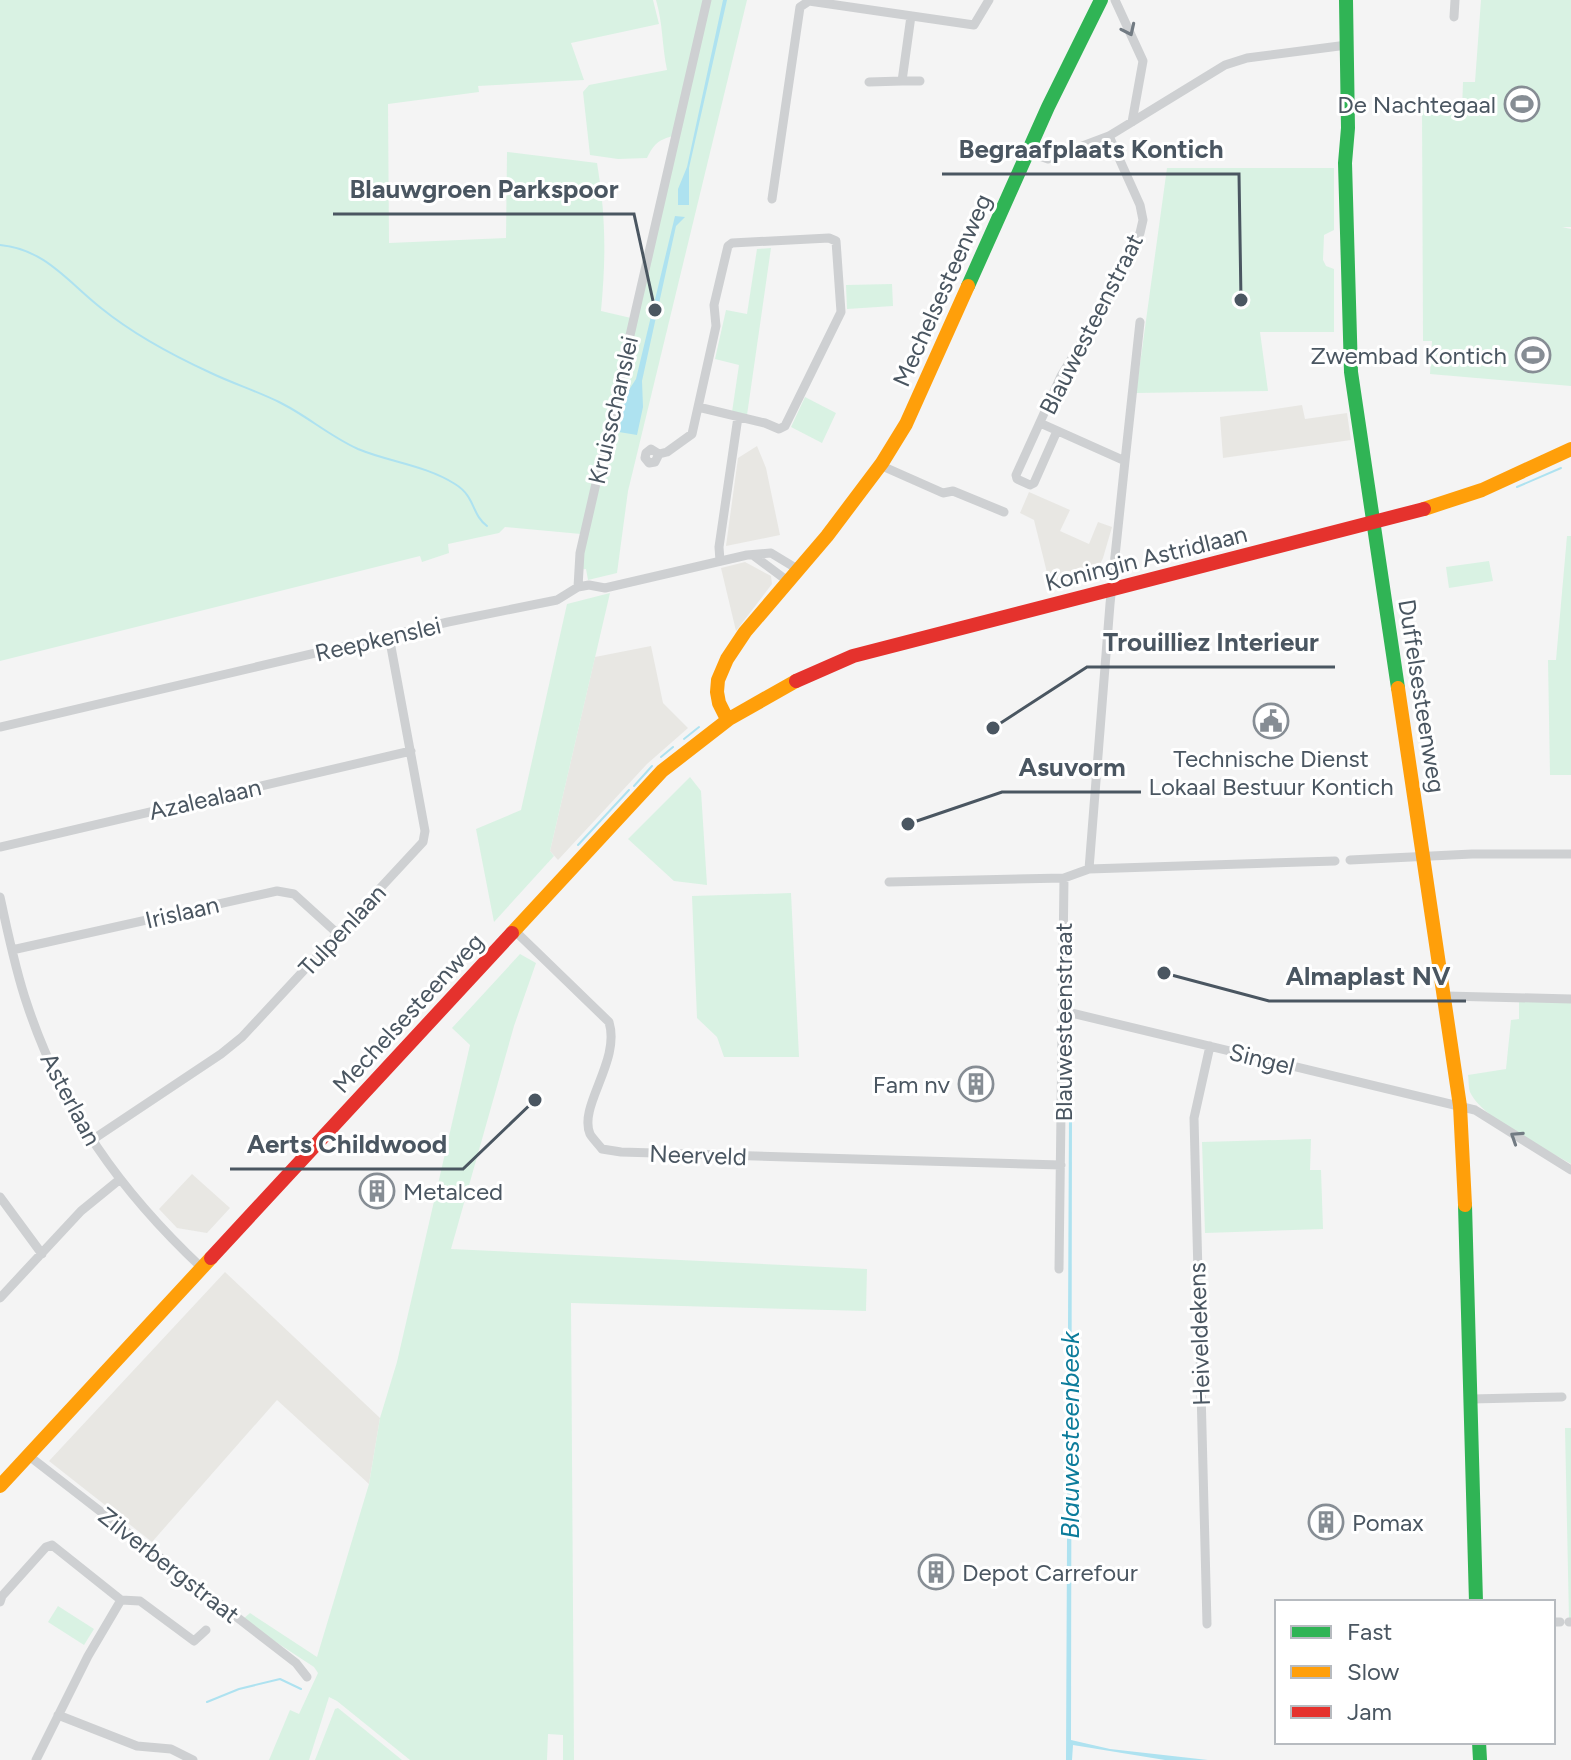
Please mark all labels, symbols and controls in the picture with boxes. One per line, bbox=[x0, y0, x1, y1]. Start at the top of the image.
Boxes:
one-way arrow bbox=[1119, 22, 1135, 37]
sports icon: De Nachtegaal bbox=[1503, 85, 1541, 123]
place label: De Nachtegaal bbox=[1337, 90, 1496, 119]
callout: Begraafplaats Kontich bbox=[942, 124, 1239, 174]
text: Begraafplaats Kontich bbox=[959, 133, 1223, 165]
callout: Blauwgroen Parkspoor bbox=[333, 164, 634, 214]
text: Blauwgroen Parkspoor bbox=[349, 173, 619, 205]
street label: Mechelsesteenweg bbox=[886, 189, 998, 391]
street label: Blauwesteenstraat bbox=[1033, 229, 1149, 419]
street label: Kruisschanslei bbox=[582, 333, 644, 487]
sports icon: Zwembad Kontich bbox=[1514, 336, 1552, 374]
place label: Zwembad Kontich bbox=[1310, 341, 1507, 370]
street label: Koningin Astridlaan bbox=[1042, 519, 1250, 597]
street label: Duffelsesteenweg bbox=[1392, 597, 1452, 795]
street label: Reepkenslei bbox=[312, 610, 444, 668]
callout: Trouilliez Interieur bbox=[1087, 617, 1335, 667]
text: Trouilliez Interieur bbox=[1103, 626, 1319, 658]
public building icon: Technische Dienst Lokaal Bestuur Kontich bbox=[1252, 702, 1290, 740]
callout: Asuvorm bbox=[1002, 742, 1141, 792]
place label: Technische Dienst Lokaal Bestuur Kontich bbox=[1148, 744, 1394, 801]
text: Asuvorm bbox=[1018, 751, 1126, 783]
street label: Azalealaan bbox=[146, 772, 264, 826]
street label: Tulpenlaan bbox=[292, 878, 392, 982]
street label: Irislaan bbox=[142, 889, 222, 935]
street label: Blauwesteenstraat bbox=[1049, 923, 1078, 1121]
street label: Mechelsesteenweg bbox=[327, 927, 489, 1099]
callout: Almaplast NV bbox=[1269, 951, 1466, 1001]
text: Almaplast NV bbox=[1286, 960, 1451, 992]
street label: Singel bbox=[1226, 1037, 1298, 1081]
street label: Asterlaan bbox=[35, 1048, 107, 1150]
building icon: Fam nv bbox=[957, 1065, 995, 1103]
place label: Fam nv bbox=[873, 1070, 951, 1099]
callout: Aerts Childwood bbox=[230, 1119, 463, 1169]
text: Aerts Childwood bbox=[247, 1128, 447, 1160]
one-way arrow bbox=[1510, 1132, 1525, 1147]
street label: Neerveld bbox=[649, 1139, 747, 1171]
building icon: Metalced bbox=[358, 1172, 396, 1210]
place label: Metalced bbox=[403, 1177, 503, 1206]
street label: Heiveldekens bbox=[1182, 1262, 1216, 1406]
water label: Blauwesteenbeek bbox=[1054, 1330, 1086, 1539]
street label: Zilverbergstraat bbox=[93, 1501, 245, 1629]
building icon: Pomax bbox=[1307, 1503, 1345, 1541]
place label: Pomax bbox=[1352, 1508, 1424, 1537]
building icon: Depot Carrefour bbox=[917, 1553, 955, 1591]
place label: Depot Carrefour bbox=[962, 1558, 1138, 1587]
legend bbox=[1275, 1600, 1555, 1744]
text: Fast bbox=[1347, 1617, 1392, 1646]
text: Slow bbox=[1347, 1657, 1400, 1686]
text: Jam bbox=[1347, 1697, 1392, 1726]

